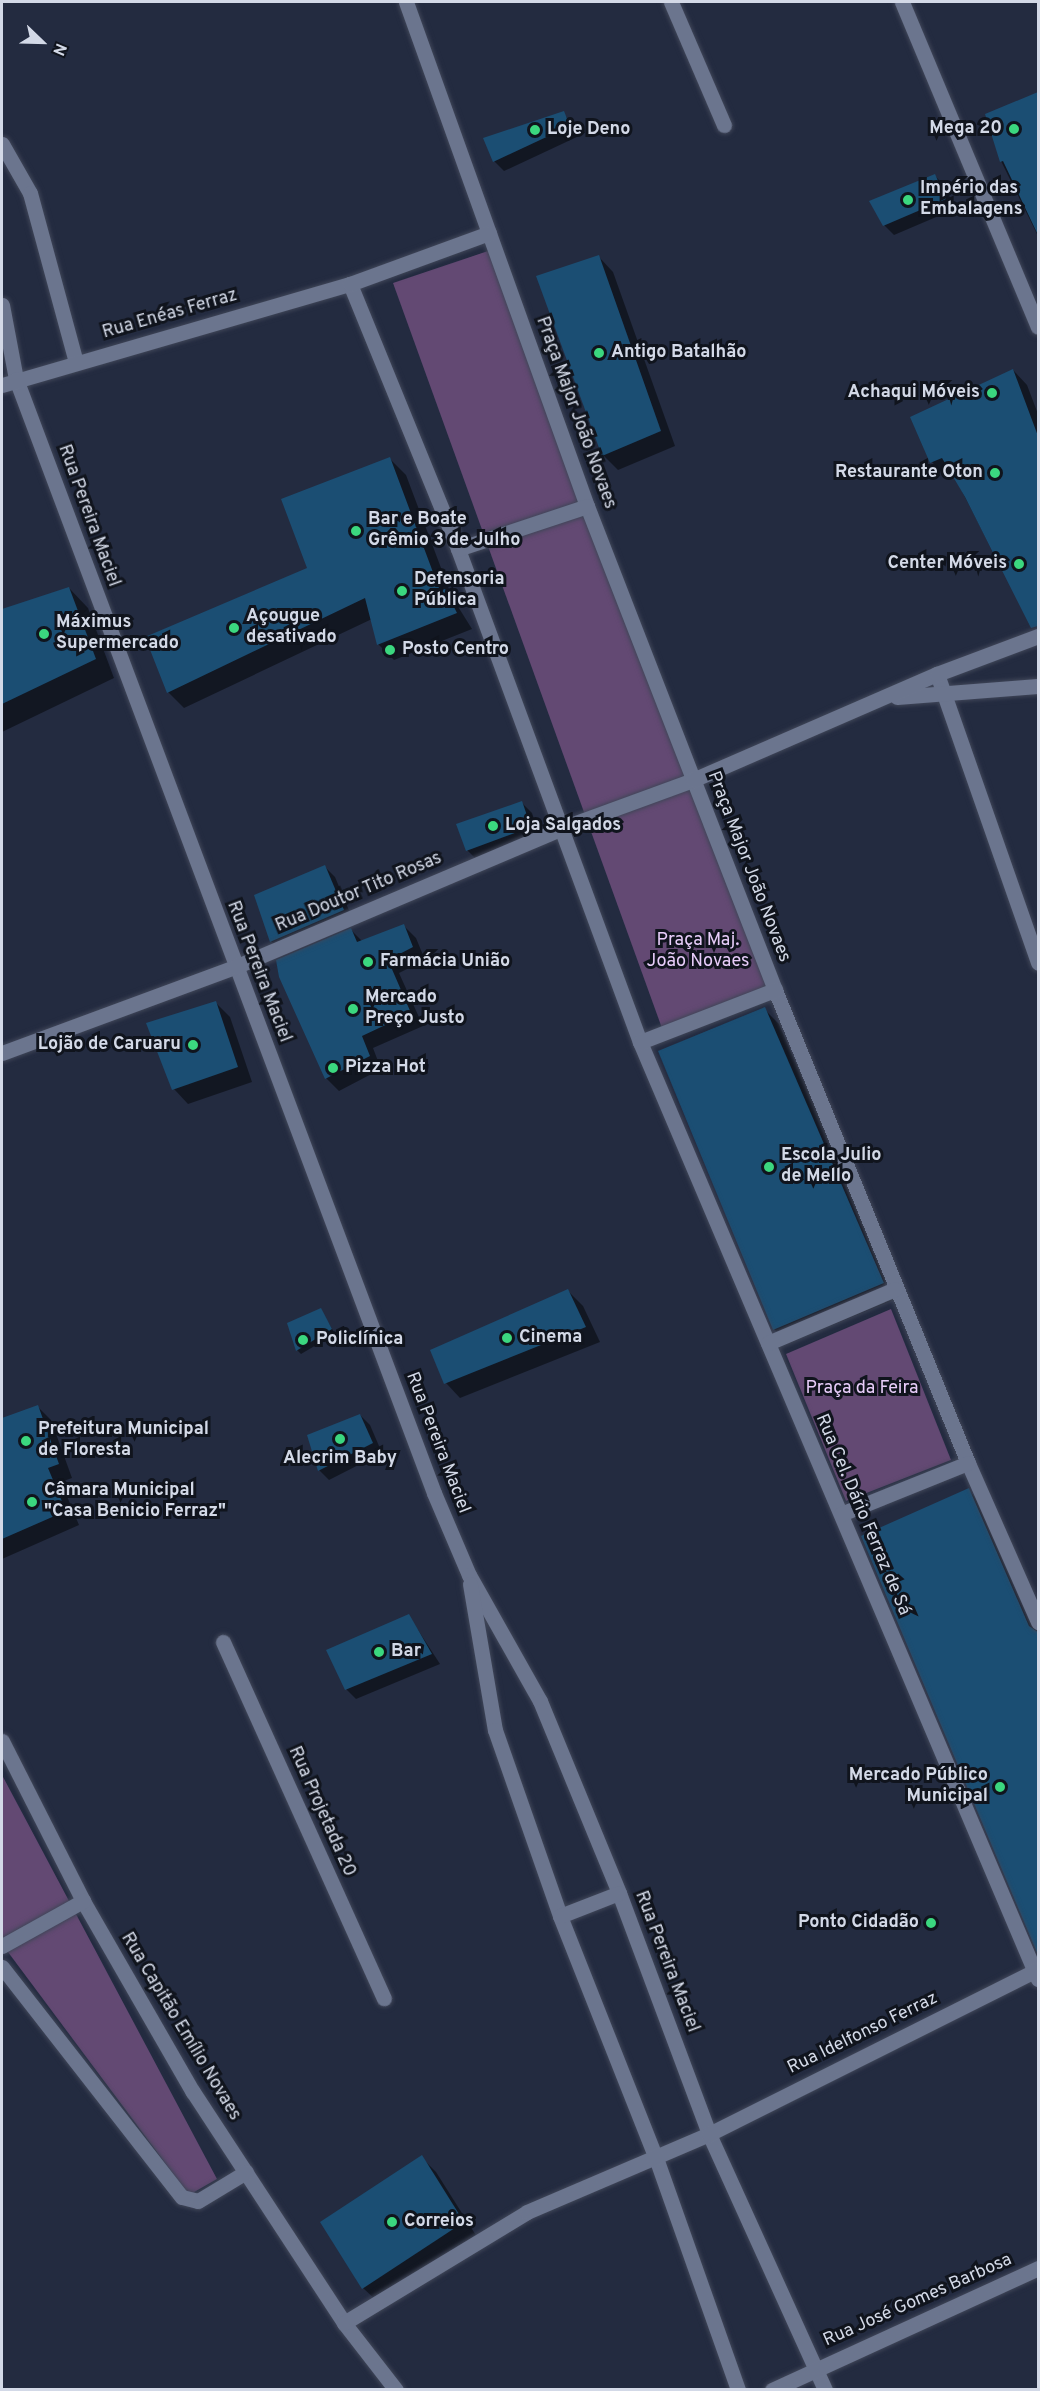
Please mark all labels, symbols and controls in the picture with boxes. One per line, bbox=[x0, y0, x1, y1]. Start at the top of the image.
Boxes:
north arrow bbox=[12, 12, 72, 72]
text: N bbox=[47, 40, 70, 58]
place label: Mega 20 bbox=[929, 118, 1002, 140]
place label: Loje Deno bbox=[547, 119, 631, 141]
marker: Mega 20 bbox=[1007, 122, 1021, 136]
marker: Loje Deno bbox=[528, 123, 542, 137]
place label: Império das Embalagens bbox=[920, 179, 1023, 222]
marker: Império das Embalagens bbox=[901, 193, 915, 207]
street label: Rua Enéas Ferraz bbox=[100, 285, 240, 345]
street label: Praça Major João Novaes bbox=[530, 314, 620, 512]
place label: Antigo Batalhão bbox=[611, 342, 746, 364]
marker: Antigo Batalhão bbox=[592, 346, 606, 360]
place label: Achaqui Móveis bbox=[848, 382, 980, 404]
marker: Achaqui Móveis bbox=[985, 386, 999, 400]
street label: Rua Pereira Maciel bbox=[52, 442, 124, 590]
place label: Restaurante Oton bbox=[835, 462, 983, 484]
marker: Restaurante Oton bbox=[988, 466, 1002, 480]
place label: Bar e Boate Grêmio 3 de Julho bbox=[368, 510, 520, 552]
marker: Bar e Boate Grêmio 3 de Julho bbox=[349, 524, 363, 538]
place label: Center Móveis bbox=[887, 553, 1007, 575]
marker: Center Móveis bbox=[1012, 557, 1026, 571]
place label: Defensoria Pública bbox=[414, 570, 504, 612]
marker: Defensoria Pública bbox=[395, 584, 409, 598]
place label: Açougue desativado bbox=[246, 607, 337, 650]
place label: Máximus Supermercado bbox=[56, 613, 179, 656]
marker: Açougue desativado bbox=[227, 621, 241, 635]
marker: Máximus Supermercado bbox=[37, 627, 51, 641]
place label: Posto Centro bbox=[402, 639, 509, 661]
marker: Posto Centro bbox=[383, 643, 397, 657]
street label: Praça Major João Novaes bbox=[702, 768, 794, 966]
place label: Loja Salgados bbox=[505, 815, 621, 837]
marker: Loja Salgados bbox=[486, 819, 500, 833]
street label: Rua Doutor Tito Rosas bbox=[272, 848, 446, 938]
street label: Rua Pereira Maciel bbox=[221, 898, 295, 1046]
park label: Praça Maj. João Novaes bbox=[647, 931, 749, 974]
place label: Farmácia União bbox=[380, 951, 510, 973]
marker: Farmácia União bbox=[361, 955, 375, 969]
place label: Mercado Preço Justo bbox=[365, 988, 465, 1030]
marker: Mercado Preço Justo bbox=[346, 1002, 360, 1016]
place label: Lojão de Caruaru bbox=[38, 1034, 181, 1056]
marker: Lojão de Caruaru bbox=[186, 1038, 200, 1052]
place label: Pizza Hot bbox=[345, 1057, 426, 1079]
marker: Pizza Hot bbox=[326, 1061, 340, 1075]
place label: Escola Julio de Mello bbox=[781, 1146, 881, 1188]
marker: Escola Julio de Mello bbox=[762, 1160, 776, 1174]
place label: Cinema bbox=[519, 1327, 582, 1349]
place label: Policlínica bbox=[316, 1329, 403, 1351]
marker: Policlínica bbox=[294, 1331, 312, 1349]
marker: Cinema bbox=[500, 1331, 514, 1345]
street label: Rua Pereira Maciel bbox=[400, 1369, 474, 1517]
park label: Praça da Feira bbox=[805, 1378, 919, 1400]
street label: Rua Cel. Dário Ferraz de Sá bbox=[810, 1411, 914, 1619]
place label: Prefeitura Municipal de Floresta bbox=[38, 1420, 209, 1462]
marker: Alecrim Baby bbox=[333, 1432, 347, 1446]
marker: Prefeitura Municipal de Floresta bbox=[19, 1434, 33, 1448]
place label: Alecrim Baby bbox=[283, 1448, 397, 1470]
place label: Câmara Municipal "Casa Benicio Ferraz" bbox=[44, 1481, 226, 1524]
marker: Câmara Municipal "Casa Benicio Ferraz" bbox=[25, 1495, 39, 1509]
place label: Bar bbox=[391, 1641, 421, 1663]
marker: Bar bbox=[372, 1645, 386, 1659]
street label: Rua Projetada 20 bbox=[283, 1743, 359, 1881]
place label: Mercado Público Municipal bbox=[849, 1766, 988, 1808]
marker: Mercado Público Municipal bbox=[993, 1780, 1007, 1794]
street label: Rua Pereira Maciel bbox=[629, 1888, 703, 2036]
place label: Ponto Cidadão bbox=[798, 1912, 919, 1934]
marker: Ponto Cidadão bbox=[924, 1916, 938, 1930]
street label: Rua Capitão Emílio Novaes bbox=[115, 1929, 245, 2125]
street label: Rua Idelfonso Ferraz bbox=[785, 1988, 941, 2080]
place label: Correios bbox=[404, 2211, 474, 2233]
marker: Correios bbox=[385, 2215, 399, 2229]
street label: Rua José Gomes Barbosa bbox=[820, 2250, 1016, 2352]

